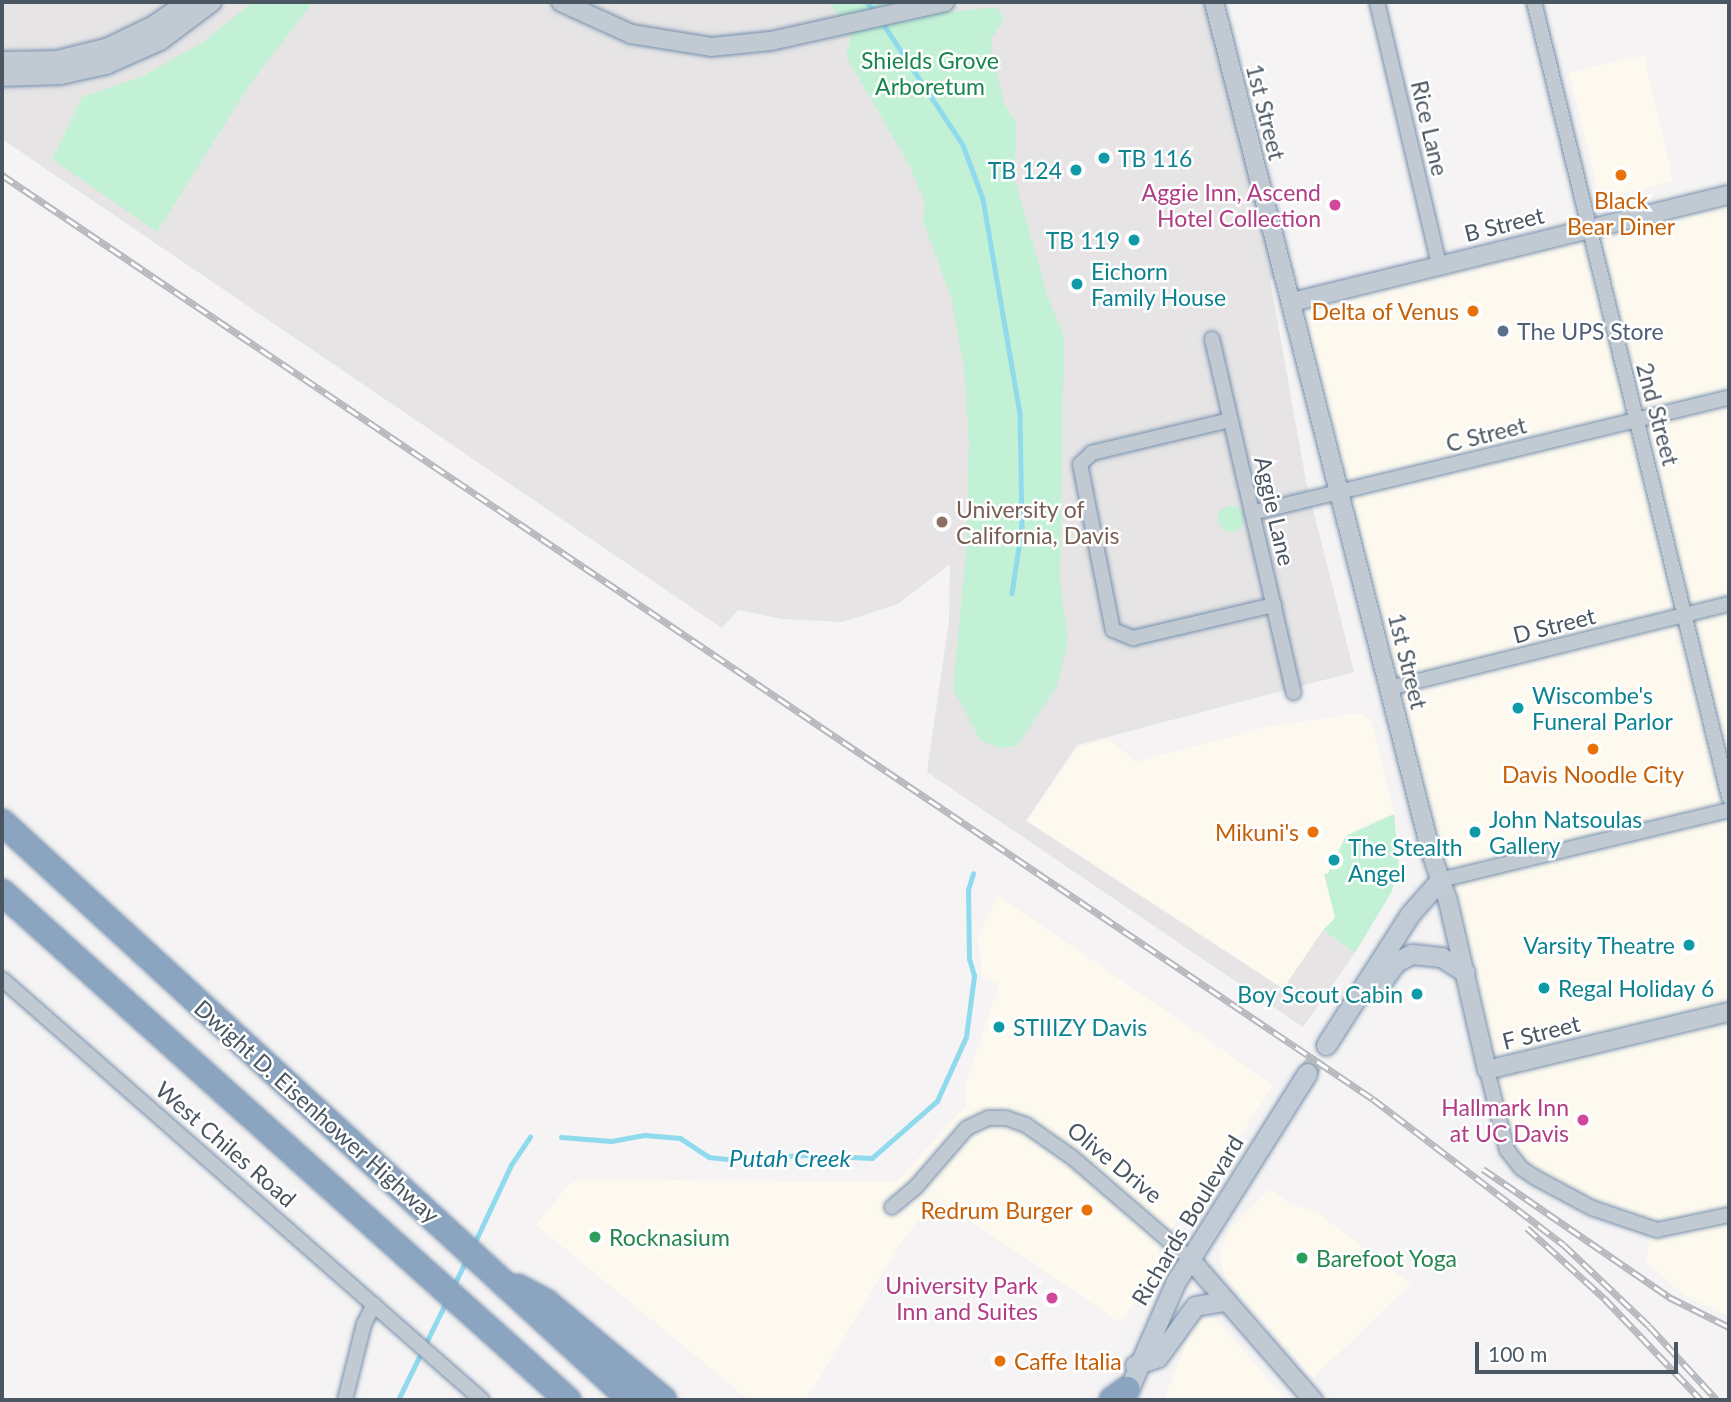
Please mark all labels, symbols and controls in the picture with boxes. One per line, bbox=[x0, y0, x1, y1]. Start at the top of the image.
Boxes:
park label: Shields Grove Arboretum bbox=[861, 46, 999, 100]
street label: 1st Street bbox=[1241, 61, 1291, 163]
street label: Rice Lane bbox=[1406, 78, 1454, 178]
place label: TB 116 bbox=[1118, 144, 1192, 172]
marker: TB 116 bbox=[1096, 150, 1112, 166]
place label: TB 124 bbox=[988, 156, 1062, 184]
marker: TB 124 bbox=[1068, 162, 1084, 178]
marker: Black Bear Diner bbox=[1613, 167, 1629, 183]
place label: Aggie Inn, Ascend Hotel Collection bbox=[1141, 178, 1321, 232]
place label: Black Bear Diner bbox=[1567, 186, 1675, 240]
marker: Aggie Inn, Ascend Hotel Collection bbox=[1327, 197, 1343, 213]
street label: B Street bbox=[1461, 201, 1547, 247]
place label: TB 119 bbox=[1046, 226, 1120, 254]
marker: TB 119 bbox=[1126, 232, 1142, 248]
place label: Eichorn Family House bbox=[1091, 257, 1227, 311]
marker: Eichorn Family House bbox=[1069, 276, 1085, 292]
place label: Delta of Venus bbox=[1310, 297, 1459, 325]
marker: Delta of Venus bbox=[1465, 303, 1481, 319]
place label: The UPS Store bbox=[1517, 317, 1664, 345]
marker: The UPS Store bbox=[1495, 323, 1511, 339]
street label: 2nd Street bbox=[1631, 359, 1685, 469]
street label: C Street bbox=[1443, 411, 1529, 457]
street label: Aggie Lane bbox=[1249, 454, 1301, 568]
place label: University of California, Davis bbox=[956, 495, 1119, 549]
marker: University of California, Davis bbox=[934, 514, 950, 530]
street label: D Street bbox=[1510, 601, 1598, 649]
street label: 1st Street bbox=[1383, 610, 1433, 712]
place label: Wiscombe's Funeral Parlor bbox=[1532, 681, 1673, 735]
marker: Wiscombe's Funeral Parlor bbox=[1510, 700, 1526, 716]
marker: Davis Noodle City bbox=[1585, 741, 1601, 757]
place label: Davis Noodle City bbox=[1502, 760, 1684, 788]
place label: John Natsoulas Gallery bbox=[1489, 805, 1642, 859]
place label: Mikuni's bbox=[1215, 818, 1299, 846]
marker: Mikuni's bbox=[1305, 824, 1321, 840]
marker: John Natsoulas Gallery bbox=[1467, 824, 1483, 840]
place label: The Stealth Angel bbox=[1348, 833, 1462, 887]
marker: The Stealth Angel bbox=[1326, 852, 1342, 868]
place label: Varsity Theatre bbox=[1522, 931, 1675, 959]
marker: Varsity Theatre bbox=[1681, 937, 1697, 953]
place label: Regal Holiday 6 bbox=[1558, 974, 1715, 1002]
place label: Boy Scout Cabin bbox=[1237, 980, 1403, 1008]
marker: Regal Holiday 6 bbox=[1536, 980, 1552, 996]
marker: Boy Scout Cabin bbox=[1409, 986, 1425, 1002]
street label: Dwight D. Eisenhower Highway bbox=[189, 994, 445, 1228]
street label: F Street bbox=[1499, 1009, 1583, 1055]
place label: STIIIZY Davis bbox=[1013, 1013, 1148, 1041]
marker: STIIIZY Davis bbox=[991, 1019, 1007, 1035]
street label: West Chiles Road bbox=[150, 1076, 302, 1212]
place label: Hallmark Inn at UC Davis bbox=[1441, 1093, 1569, 1147]
marker: Hallmark Inn at UC Davis bbox=[1575, 1112, 1591, 1128]
street label: Olive Drive bbox=[1062, 1116, 1168, 1208]
street label: Richards Boulevard bbox=[1125, 1130, 1249, 1310]
water label: Putah Creek bbox=[729, 1144, 851, 1172]
place label: Redrum Burger bbox=[920, 1196, 1073, 1224]
marker: Redrum Burger bbox=[1079, 1202, 1095, 1218]
place label: Rocknasium bbox=[609, 1223, 730, 1251]
marker: Rocknasium bbox=[587, 1229, 603, 1245]
place label: Barefoot Yoga bbox=[1316, 1244, 1458, 1272]
marker: Barefoot Yoga bbox=[1294, 1250, 1310, 1266]
place label: University Park Inn and Suites bbox=[885, 1271, 1038, 1325]
marker: University Park Inn and Suites bbox=[1044, 1290, 1060, 1306]
scale bar bbox=[1479, 1328, 1682, 1372]
text: 100 m bbox=[1488, 1341, 1547, 1366]
place label: Caffe Italia bbox=[1014, 1347, 1122, 1375]
marker: Caffe Italia bbox=[992, 1353, 1008, 1369]

